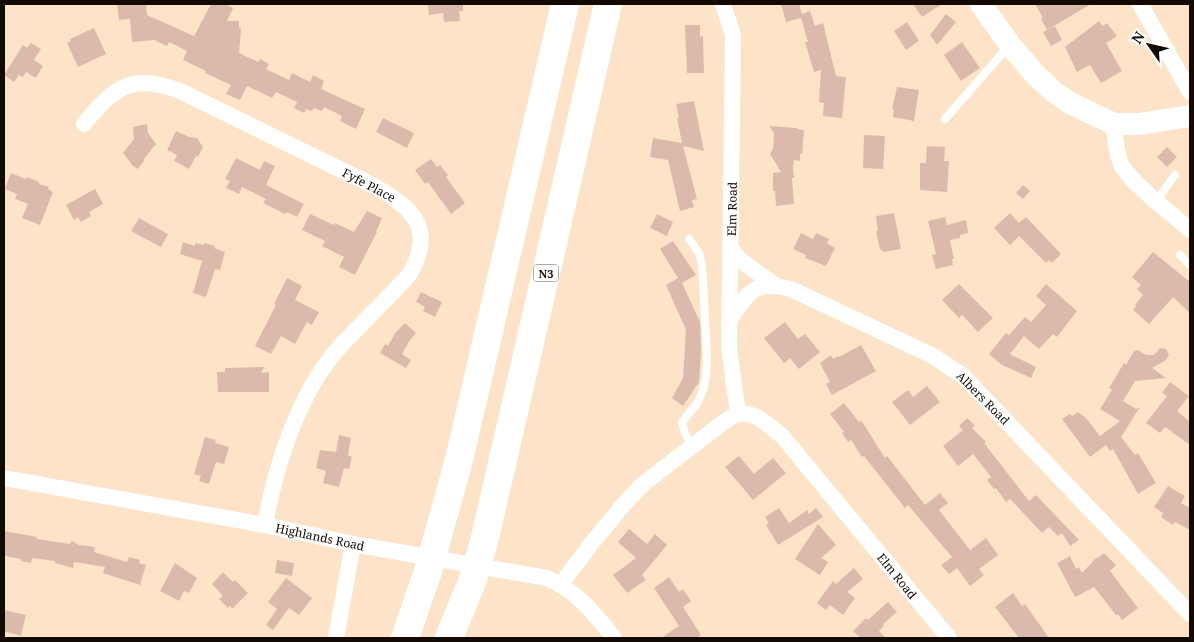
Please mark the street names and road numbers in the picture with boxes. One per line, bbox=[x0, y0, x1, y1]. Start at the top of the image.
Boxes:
street label: Fyfe Place bbox=[339, 164, 399, 206]
street label: Elm Road bbox=[723, 181, 741, 236]
road number: N3 bbox=[534, 264, 558, 282]
street label: Albers Road bbox=[953, 368, 1014, 429]
street label: Highlands Road bbox=[274, 519, 367, 555]
street label: Elm Road bbox=[873, 549, 921, 603]

